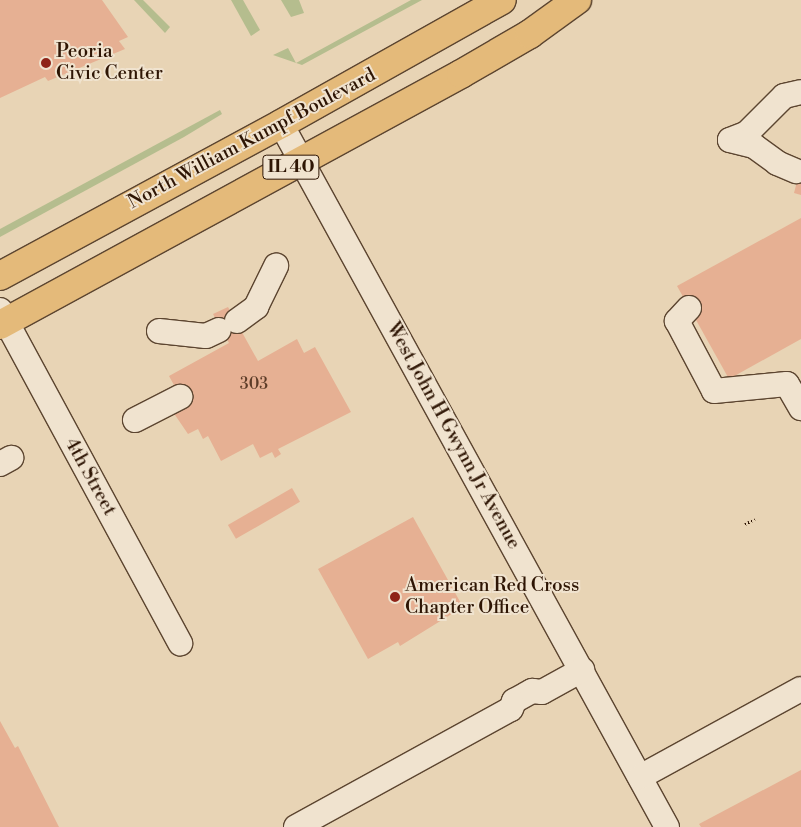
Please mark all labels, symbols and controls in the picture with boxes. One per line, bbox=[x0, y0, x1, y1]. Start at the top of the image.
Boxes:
place label: Peoria Civic Center bbox=[56, 41, 163, 85]
marker: Peoria Civic Center bbox=[40, 57, 52, 69]
street label: North William Kumpf Boulevard bbox=[124, 64, 380, 214]
road number: IL 40 bbox=[262, 152, 320, 182]
street label: West John H Gwynn Jr Avenue bbox=[381, 319, 525, 553]
house number: 303 bbox=[240, 374, 268, 394]
street label: 4th Street bbox=[59, 434, 121, 520]
place label: American Red Cross Chapter Office bbox=[405, 575, 579, 619]
marker: American Red Cross Chapter Office bbox=[389, 591, 401, 603]

